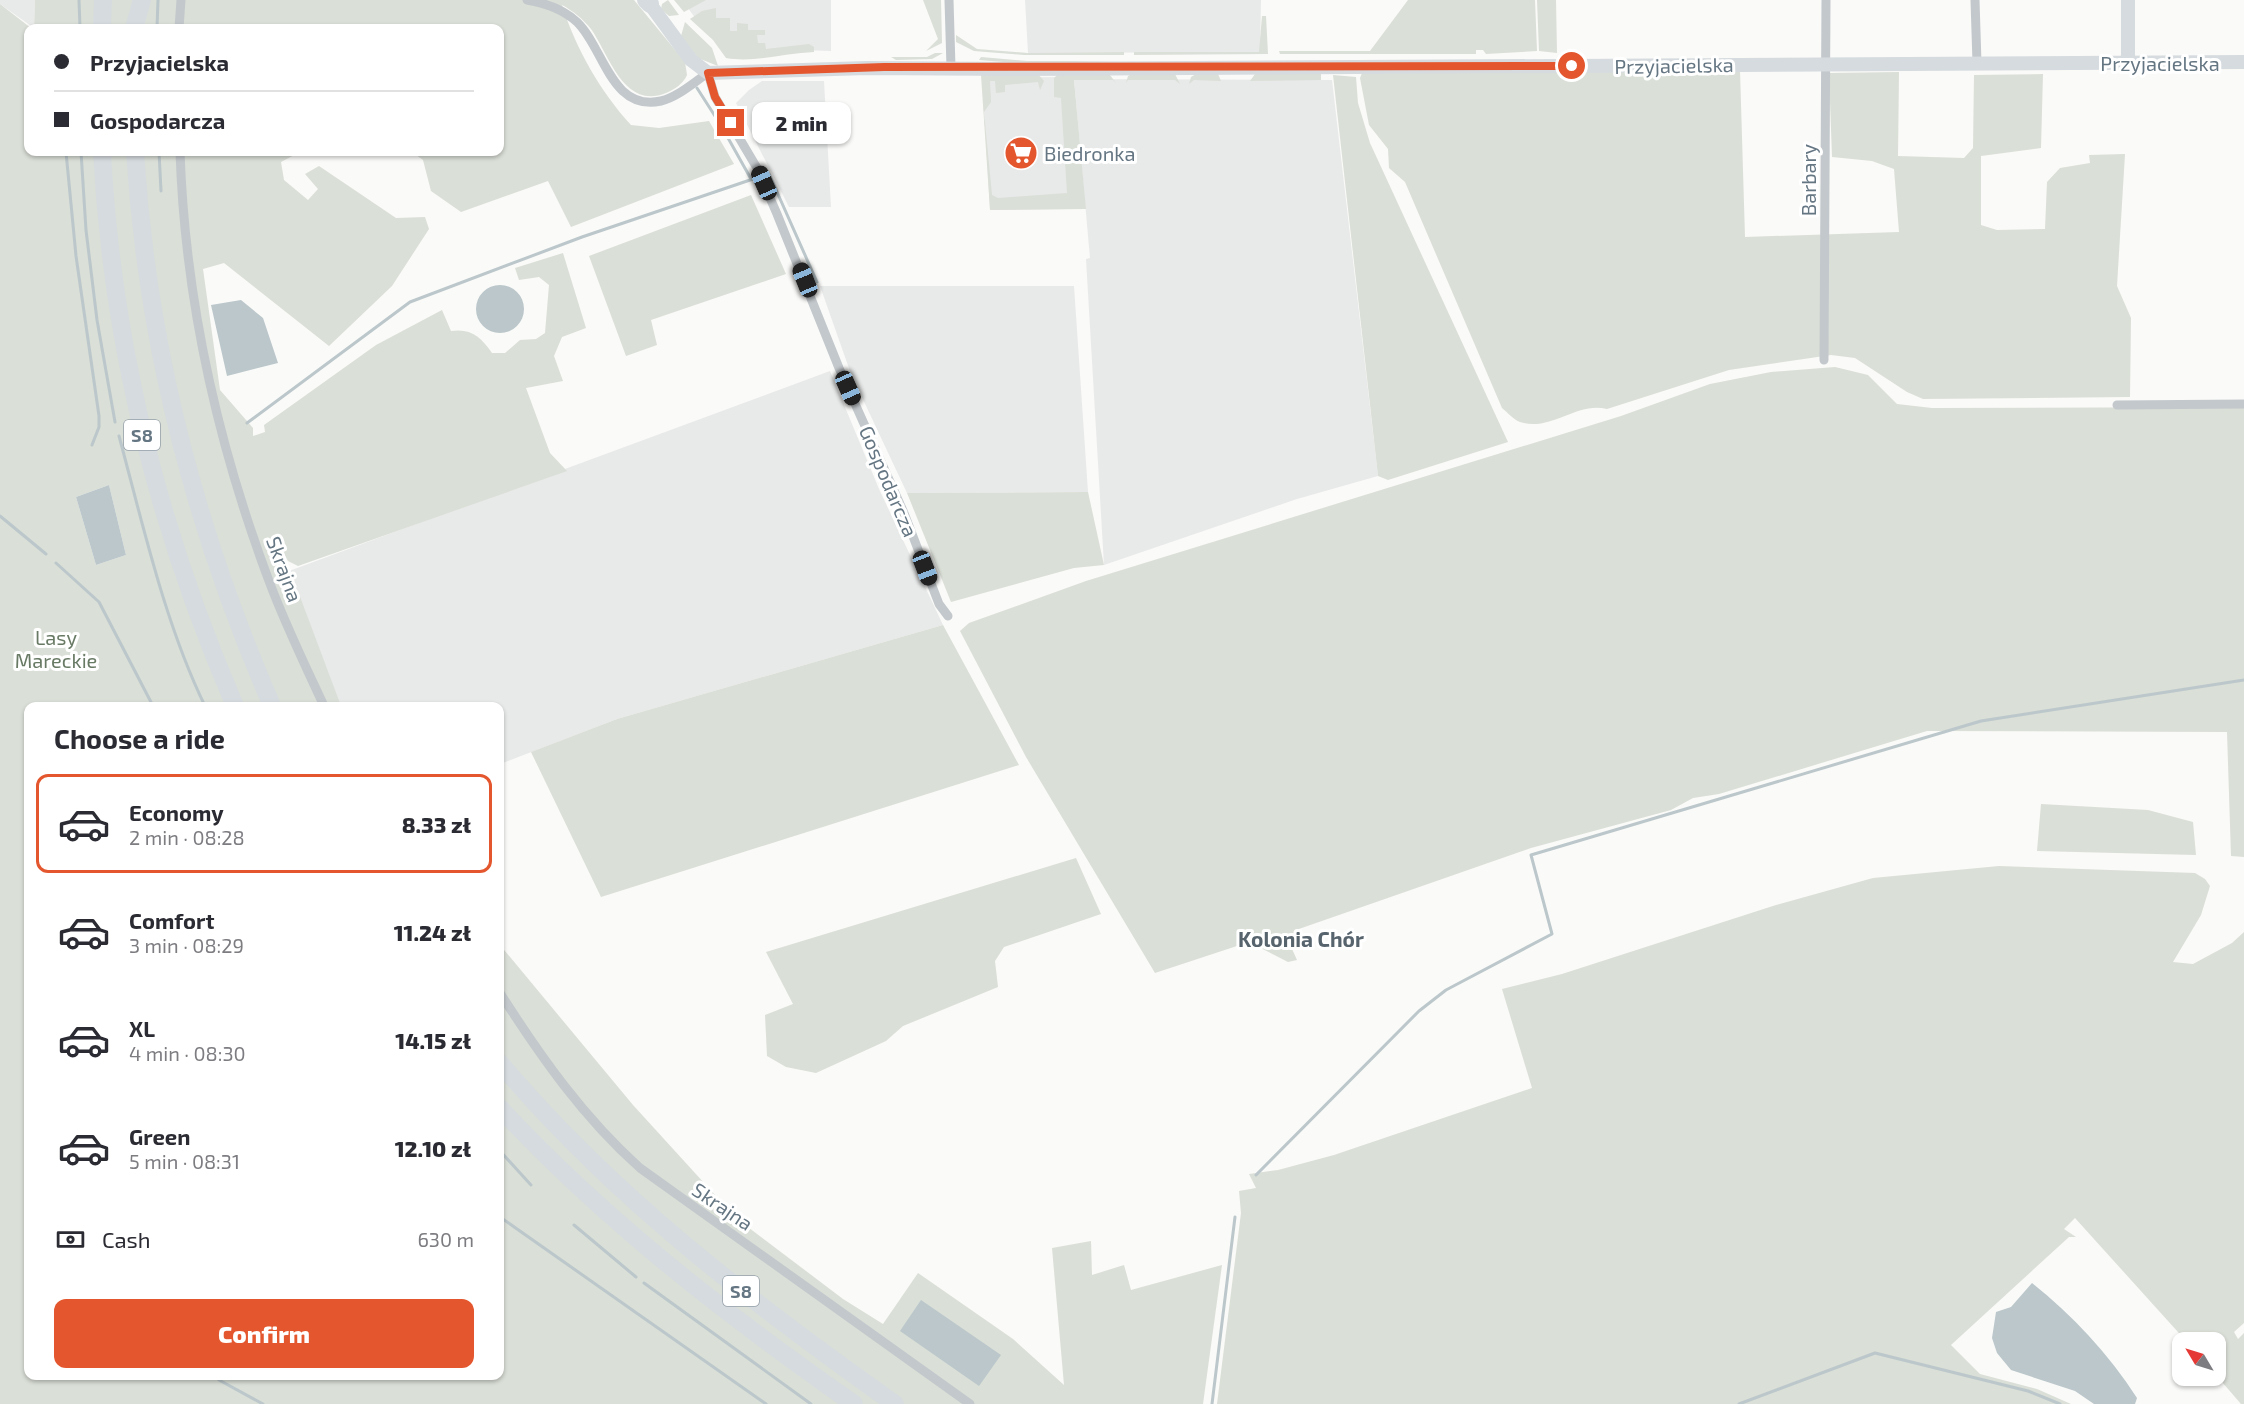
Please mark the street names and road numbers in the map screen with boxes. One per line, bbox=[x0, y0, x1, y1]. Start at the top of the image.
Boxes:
street label: Przyjacielska bbox=[2100, 51, 2220, 75]
street label: Przyjacielska bbox=[1614, 52, 1734, 78]
street label: Barbary bbox=[1796, 143, 1820, 216]
road number: S8 bbox=[124, 420, 160, 450]
street label: Gospodarcza bbox=[855, 422, 923, 540]
street label: Skrajna bbox=[262, 533, 308, 605]
street label: Skrajna bbox=[688, 1177, 758, 1235]
road number: S8 bbox=[723, 1276, 759, 1306]

